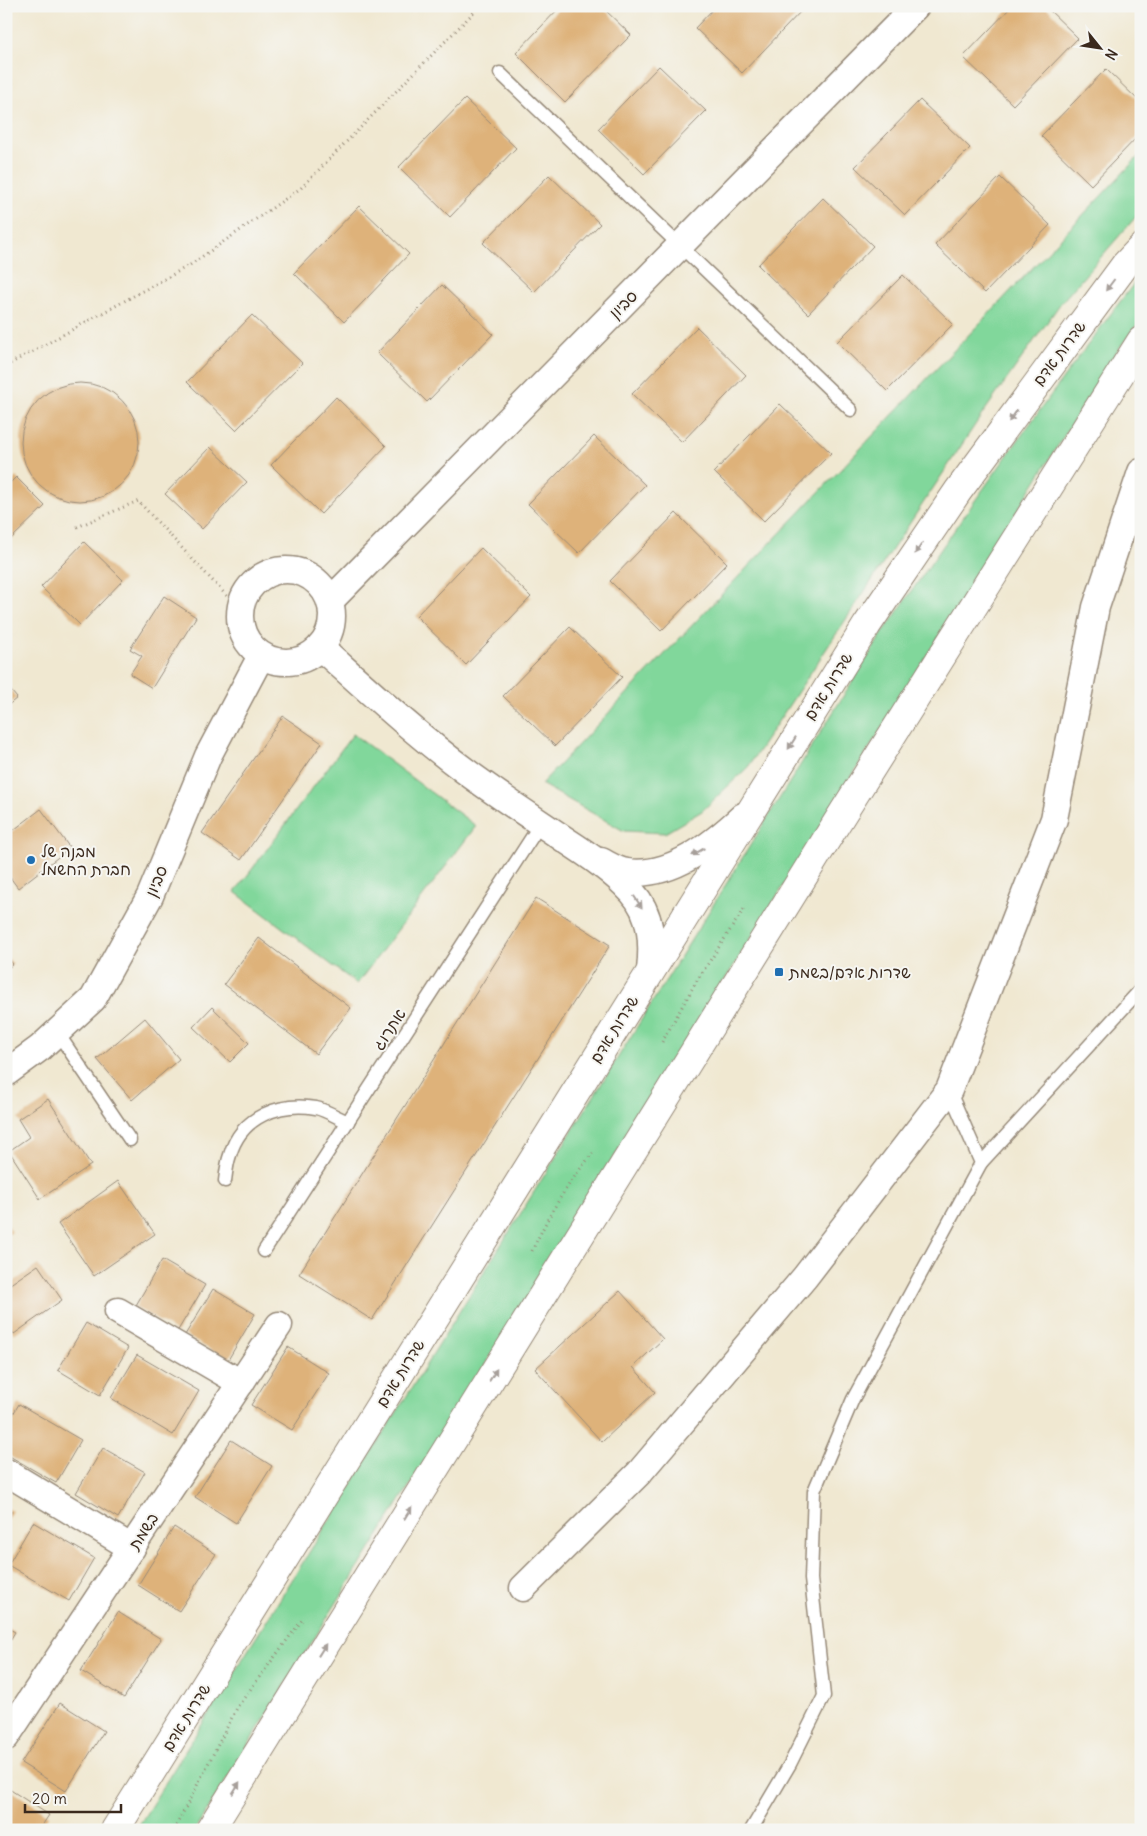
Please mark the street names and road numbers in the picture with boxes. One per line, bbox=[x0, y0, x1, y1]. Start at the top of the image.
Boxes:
street label: סביון bbox=[605, 286, 641, 322]
street label: שדרות אדם bbox=[1028, 316, 1090, 389]
street label: שדרות אדם bbox=[799, 648, 857, 724]
street label: סביון bbox=[141, 862, 171, 900]
street label: שדרות אדם bbox=[585, 991, 643, 1067]
street label: אתרוג bbox=[368, 1004, 410, 1054]
street label: שדרות אדם bbox=[371, 1335, 429, 1411]
street label: בשמת bbox=[123, 1509, 162, 1554]
street label: שדרות אדם bbox=[157, 1679, 215, 1755]

